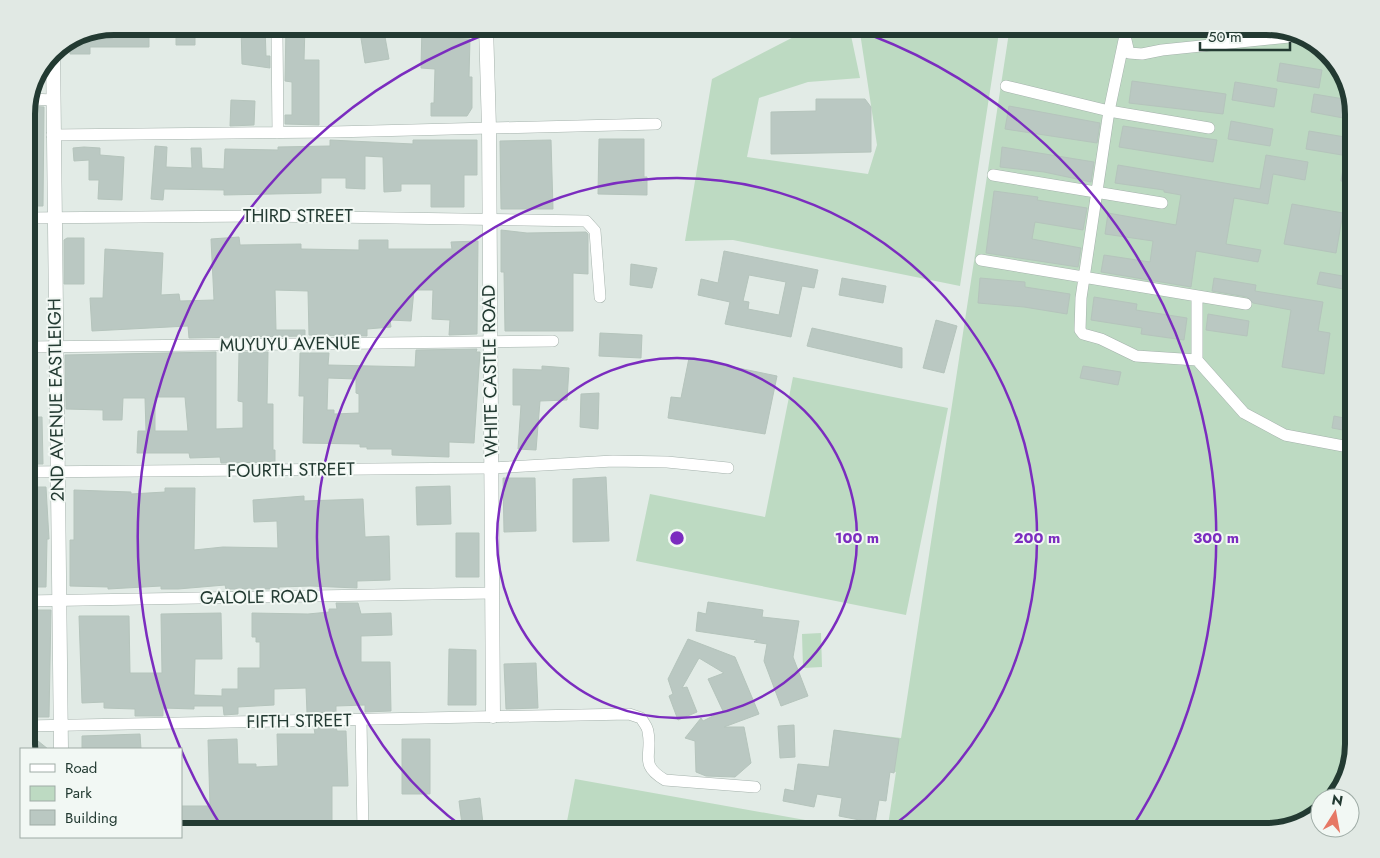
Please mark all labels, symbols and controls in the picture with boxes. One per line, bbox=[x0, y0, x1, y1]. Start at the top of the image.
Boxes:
scale bar bbox=[1200, 20, 1290, 52]
text: 50 m bbox=[1208, 26, 1242, 48]
street label: THIRD STREET bbox=[243, 203, 354, 229]
street label: WHITE CASTLE ROAD bbox=[475, 285, 505, 457]
street label: 2ND AVENUE EASTLEIGH bbox=[41, 298, 71, 502]
street label: MUYUYU AVENUE bbox=[219, 330, 361, 358]
street label: FOURTH STREET bbox=[227, 456, 356, 484]
text: 100 m bbox=[835, 527, 879, 549]
text: 200 m bbox=[1014, 527, 1060, 549]
text: 300 m bbox=[1193, 527, 1239, 549]
centre of rings bbox=[668, 529, 686, 547]
street label: GALOLE ROAD bbox=[200, 583, 318, 611]
street label: FIFTH STREET bbox=[246, 707, 352, 735]
legend bbox=[20, 748, 182, 838]
text: Road bbox=[65, 757, 97, 779]
text: Park bbox=[65, 782, 92, 804]
north arrow bbox=[1310, 788, 1360, 838]
text: N bbox=[1330, 789, 1345, 811]
text: Building bbox=[65, 807, 117, 829]

